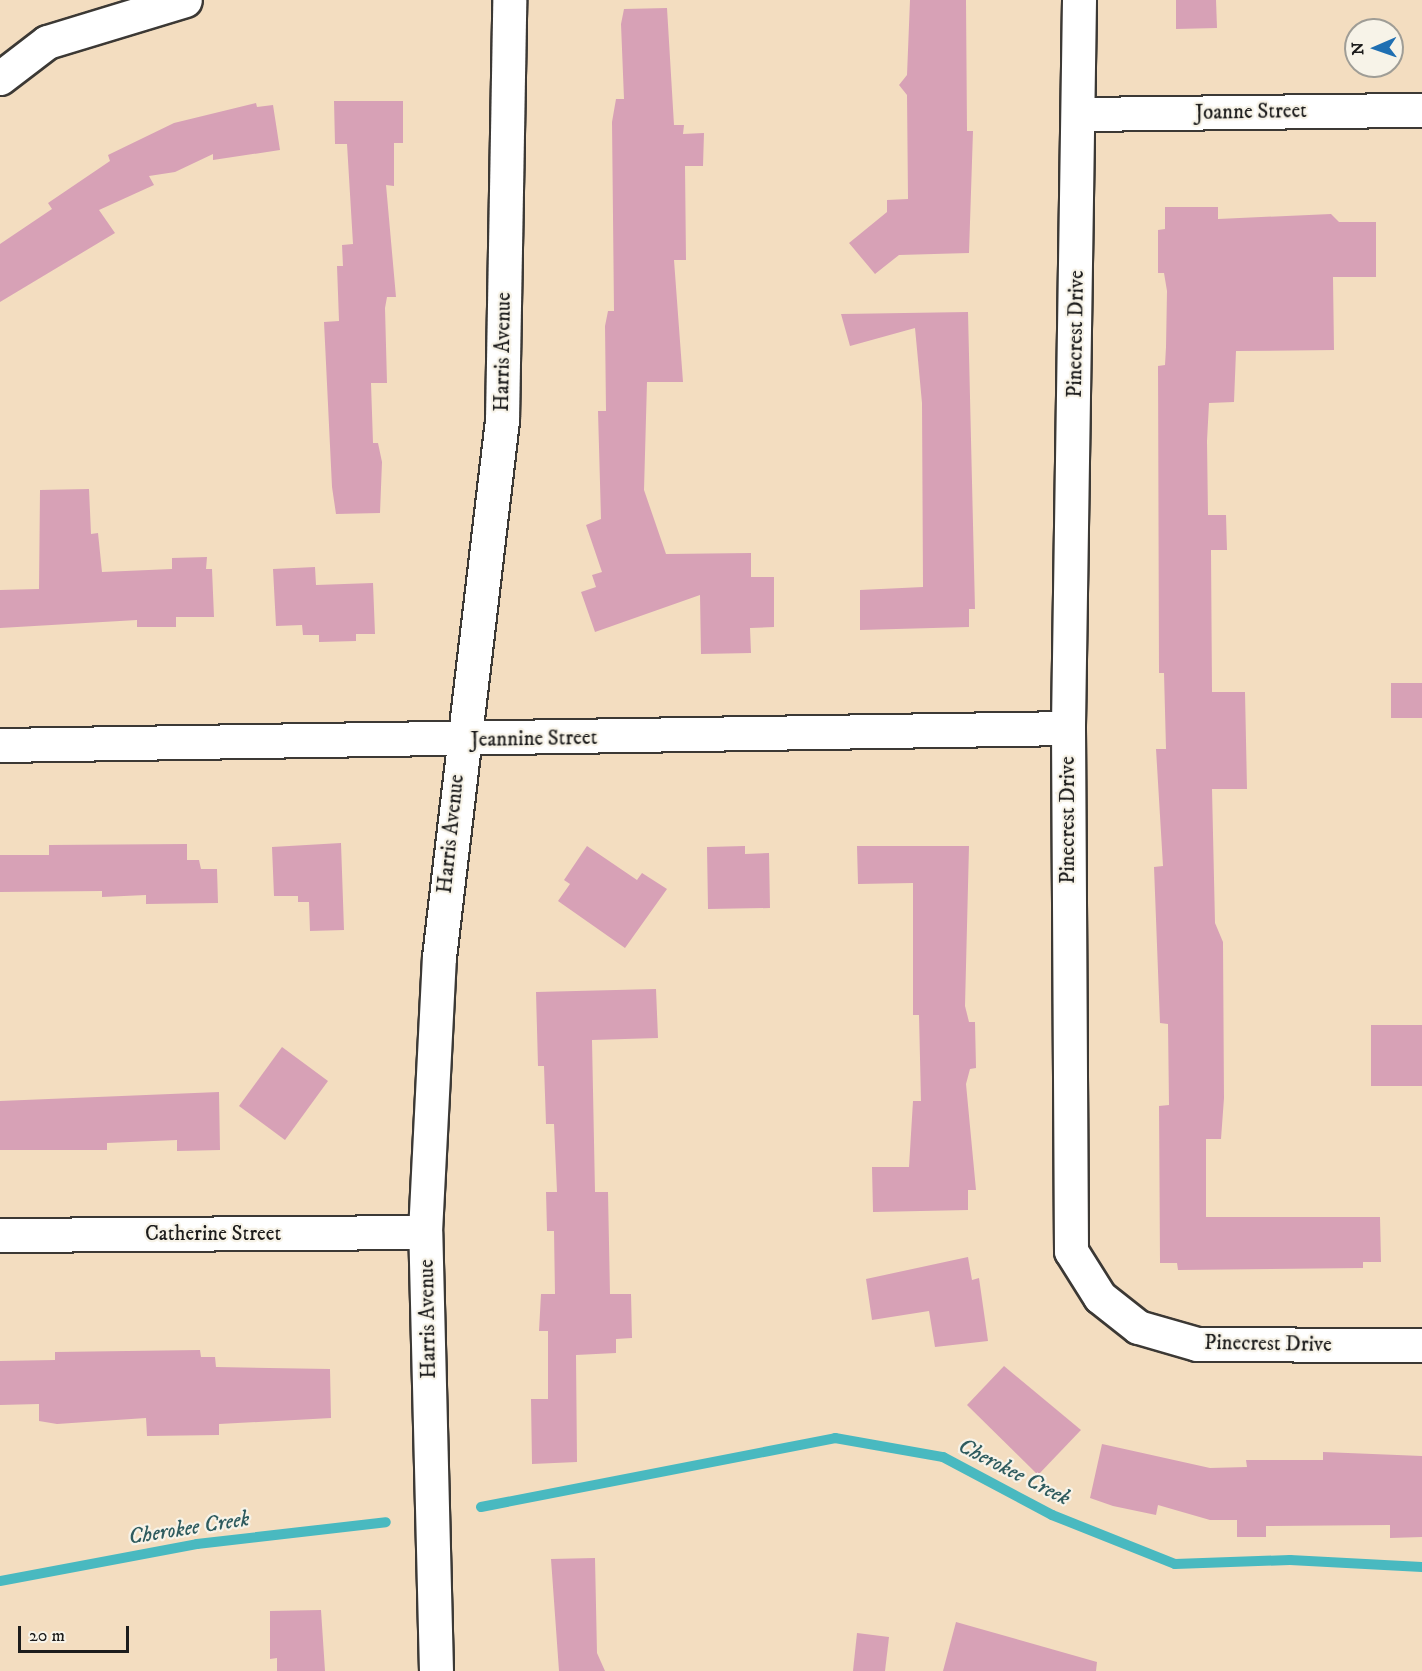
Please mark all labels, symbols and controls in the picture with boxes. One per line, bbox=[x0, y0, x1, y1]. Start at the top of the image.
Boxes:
north arrow bbox=[1344, 18, 1404, 78]
text: N bbox=[1348, 42, 1368, 55]
street label: Joanne Street bbox=[1195, 98, 1307, 126]
street label: Pinecrest Drive bbox=[1062, 270, 1090, 398]
street label: Harris Avenue bbox=[489, 292, 517, 412]
street label: Jeannine Street bbox=[470, 725, 598, 753]
street label: Pinecrest Drive bbox=[1055, 756, 1081, 884]
street label: Harris Avenue bbox=[432, 773, 470, 895]
street label: Catherine Street bbox=[145, 1221, 281, 1247]
street label: Harris Avenue bbox=[414, 1259, 442, 1379]
street label: Pinecrest Drive bbox=[1204, 1330, 1332, 1358]
water label: Cherokee Creek bbox=[954, 1432, 1074, 1512]
water label: Cherokee Creek bbox=[127, 1505, 251, 1551]
scale bar bbox=[21, 1614, 132, 1652]
text: 20 m bbox=[29, 1625, 65, 1647]

